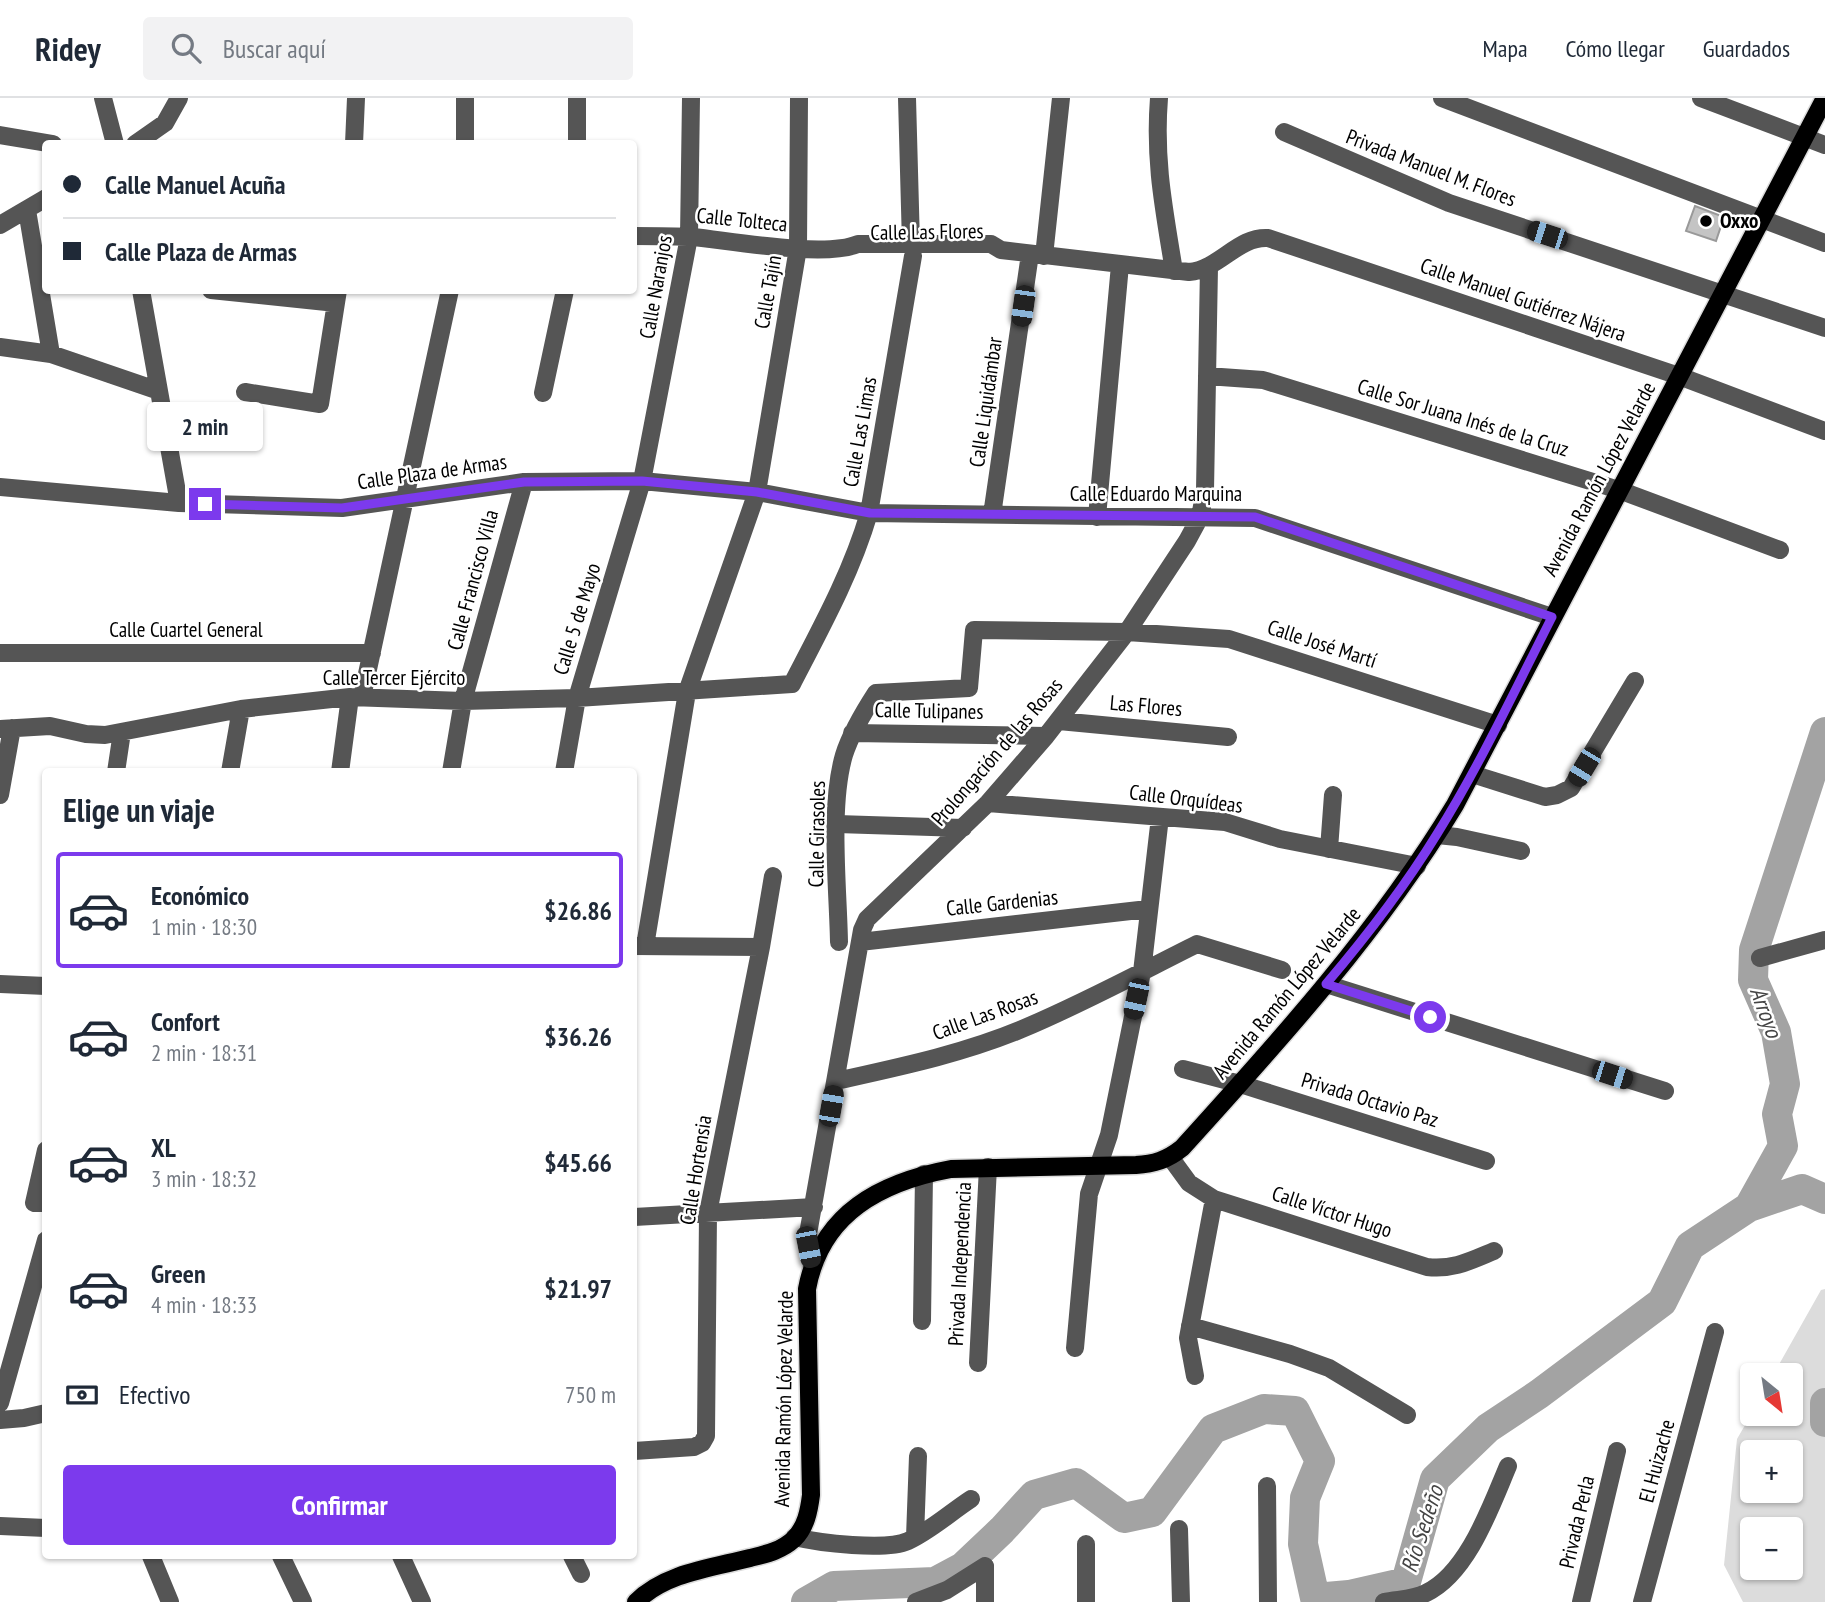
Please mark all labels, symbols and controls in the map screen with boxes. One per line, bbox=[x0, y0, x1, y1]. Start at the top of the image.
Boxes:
search box bbox=[143, 17, 633, 80]
text: Ridey bbox=[35, 27, 101, 70]
icon: search bbox=[167, 29, 205, 67]
text: Buscar aquí bbox=[223, 32, 326, 65]
text: Mapa bbox=[1483, 33, 1528, 64]
text: Cómo llegar bbox=[1566, 33, 1665, 64]
text: Guardados bbox=[1703, 33, 1790, 64]
street label: Privada Manuel M. Flores bbox=[1342, 123, 1520, 212]
text: Calle Manuel Acuña bbox=[105, 168, 285, 201]
street label: Calle Tolteca bbox=[695, 201, 789, 238]
place label: Oxxo bbox=[1720, 207, 1758, 234]
marker: Oxxo bbox=[1698, 213, 1714, 229]
street label: Calle Las Flores bbox=[870, 217, 984, 246]
car bbox=[1524, 219, 1571, 251]
street label: Calle Naranjos bbox=[633, 233, 678, 341]
text: Calle Plaza de Armas bbox=[105, 235, 297, 268]
street label: Calle Manuel Gutiérrez Nájera bbox=[1417, 252, 1630, 347]
street label: Calle Tajín bbox=[748, 253, 787, 331]
car bbox=[1010, 284, 1037, 328]
street label: Calle Liquidámbar bbox=[963, 335, 1008, 469]
street label: Calle Sor Juana Inés de la Cruz bbox=[1354, 373, 1572, 463]
street label: Calle Las Limas bbox=[837, 375, 882, 489]
street label: Avenida Ramón López Velarde bbox=[1536, 377, 1661, 581]
callout: 2 min bbox=[147, 402, 263, 452]
text: 2 min bbox=[182, 412, 228, 441]
street label: Calle Plaza de Armas bbox=[356, 448, 508, 495]
street label: Calle Eduardo Marquina bbox=[1070, 480, 1242, 507]
route end bbox=[189, 488, 221, 520]
street label: Calle Francisco Villa bbox=[441, 507, 504, 653]
street label: Calle 5 de Mayo bbox=[547, 560, 606, 678]
street label: Calle José Martí bbox=[1264, 613, 1381, 674]
street label: Calle Cuartel General bbox=[109, 616, 263, 643]
street label: Calle Tercer Ejército bbox=[323, 664, 465, 691]
street label: Prolongación de las Rosas bbox=[925, 672, 1068, 831]
street label: Las Flores bbox=[1109, 689, 1183, 722]
street label: Calle Tulipanes bbox=[874, 696, 984, 725]
car bbox=[1565, 744, 1604, 790]
street label: Calle Orquídeas bbox=[1128, 778, 1244, 819]
street label: Calle Girasoles bbox=[802, 780, 831, 887]
text: Elige un viaje bbox=[63, 789, 215, 831]
icon: car bbox=[67, 879, 130, 942]
text: Económico bbox=[151, 879, 249, 912]
street label: Calle Gardenias bbox=[945, 883, 1059, 922]
text: $26.86 bbox=[544, 894, 612, 927]
street label: Avenida Ramón López Velarde bbox=[1207, 901, 1367, 1084]
text: 1 min · 18:30 bbox=[151, 912, 257, 941]
car bbox=[1122, 976, 1151, 1022]
street label: Calle Las Rosas bbox=[929, 983, 1041, 1046]
water label: Arroyo bbox=[1744, 983, 1790, 1043]
route start bbox=[1414, 1001, 1446, 1033]
icon: car bbox=[67, 1005, 130, 1068]
text: Confort bbox=[151, 1005, 220, 1038]
text: $36.26 bbox=[544, 1020, 612, 1053]
text: 2 min · 18:31 bbox=[151, 1038, 257, 1067]
car bbox=[1589, 1059, 1636, 1091]
street label: Privada Octavio Paz bbox=[1298, 1066, 1442, 1133]
car bbox=[818, 1083, 845, 1129]
street label: Calle Hortensia bbox=[674, 1113, 718, 1227]
icon: car bbox=[67, 1131, 130, 1194]
text: XL bbox=[151, 1131, 176, 1164]
text: $45.66 bbox=[544, 1146, 612, 1179]
text: 3 min · 18:32 bbox=[151, 1164, 257, 1193]
street label: Calle Víctor Hugo bbox=[1269, 1179, 1396, 1244]
street label: Privada Independencia bbox=[942, 1181, 977, 1347]
car bbox=[794, 1224, 823, 1270]
icon: car bbox=[67, 1257, 130, 1320]
text: Green bbox=[151, 1257, 206, 1290]
text: $21.97 bbox=[544, 1272, 612, 1305]
text: 4 min · 18:33 bbox=[151, 1290, 257, 1319]
street label: Avenida Ramón López Velarde bbox=[768, 1291, 799, 1507]
north arrow bbox=[1740, 1363, 1802, 1426]
map controls bbox=[1740, 1363, 1803, 1580]
icon: cash bbox=[63, 1376, 101, 1414]
text: Efectivo bbox=[119, 1378, 191, 1411]
text: 750 m bbox=[565, 1380, 616, 1409]
street label: El Huizache bbox=[1633, 1416, 1681, 1505]
button: + bbox=[1740, 1440, 1803, 1503]
button: Confirmar bbox=[63, 1465, 616, 1545]
street label: Privada Perla bbox=[1553, 1473, 1600, 1571]
water label: Río Sedeño bbox=[1394, 1480, 1450, 1576]
button: − bbox=[1740, 1517, 1803, 1580]

